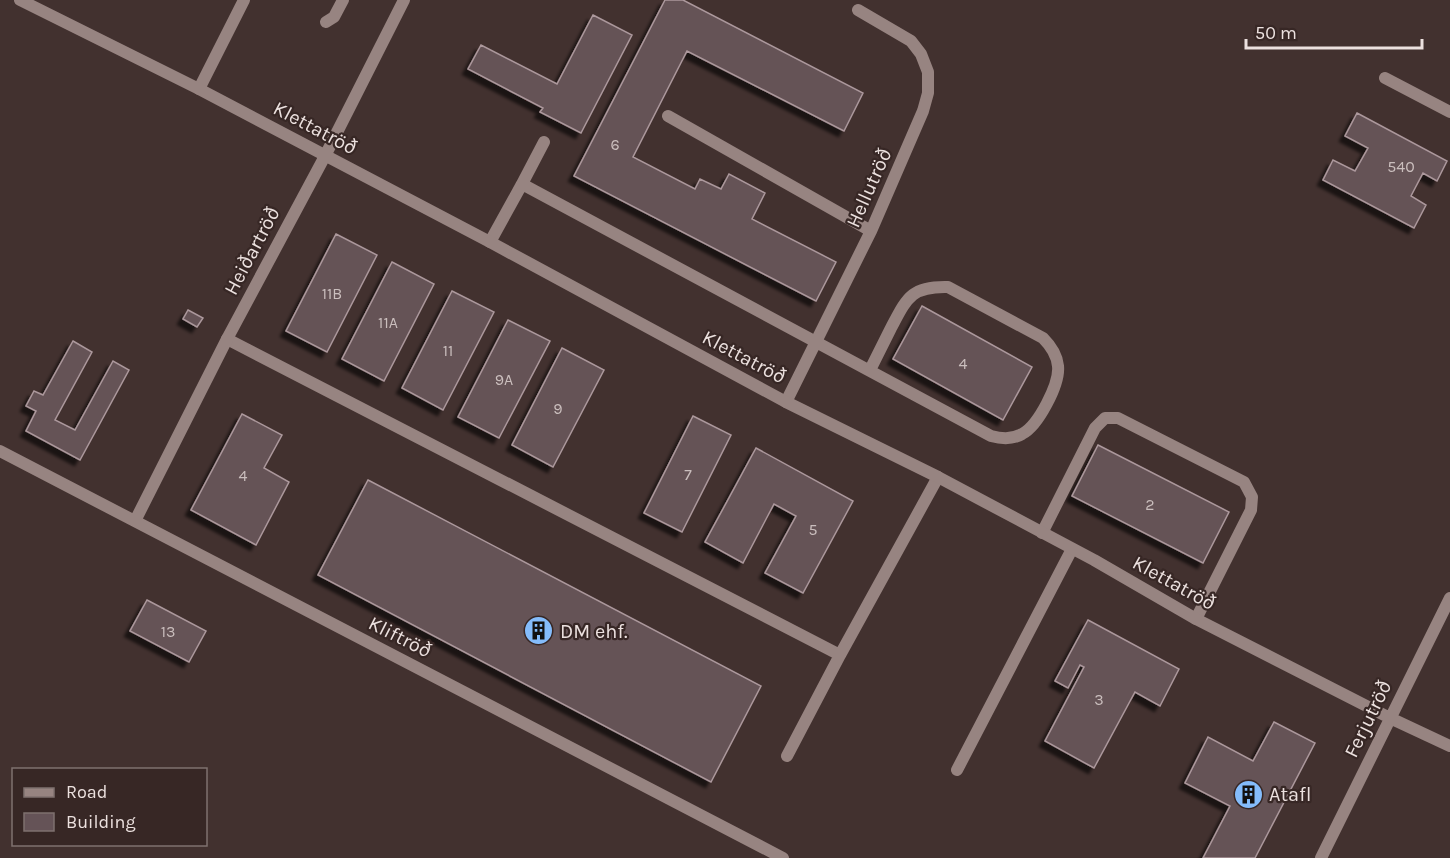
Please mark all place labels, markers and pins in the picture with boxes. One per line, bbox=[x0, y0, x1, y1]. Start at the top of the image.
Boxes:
building icon: DM ehf. bbox=[523, 615, 555, 647]
place label: DM ehf. bbox=[560, 620, 628, 643]
building icon: Atafl bbox=[1232, 778, 1264, 810]
place label: Atafl bbox=[1269, 783, 1311, 806]

